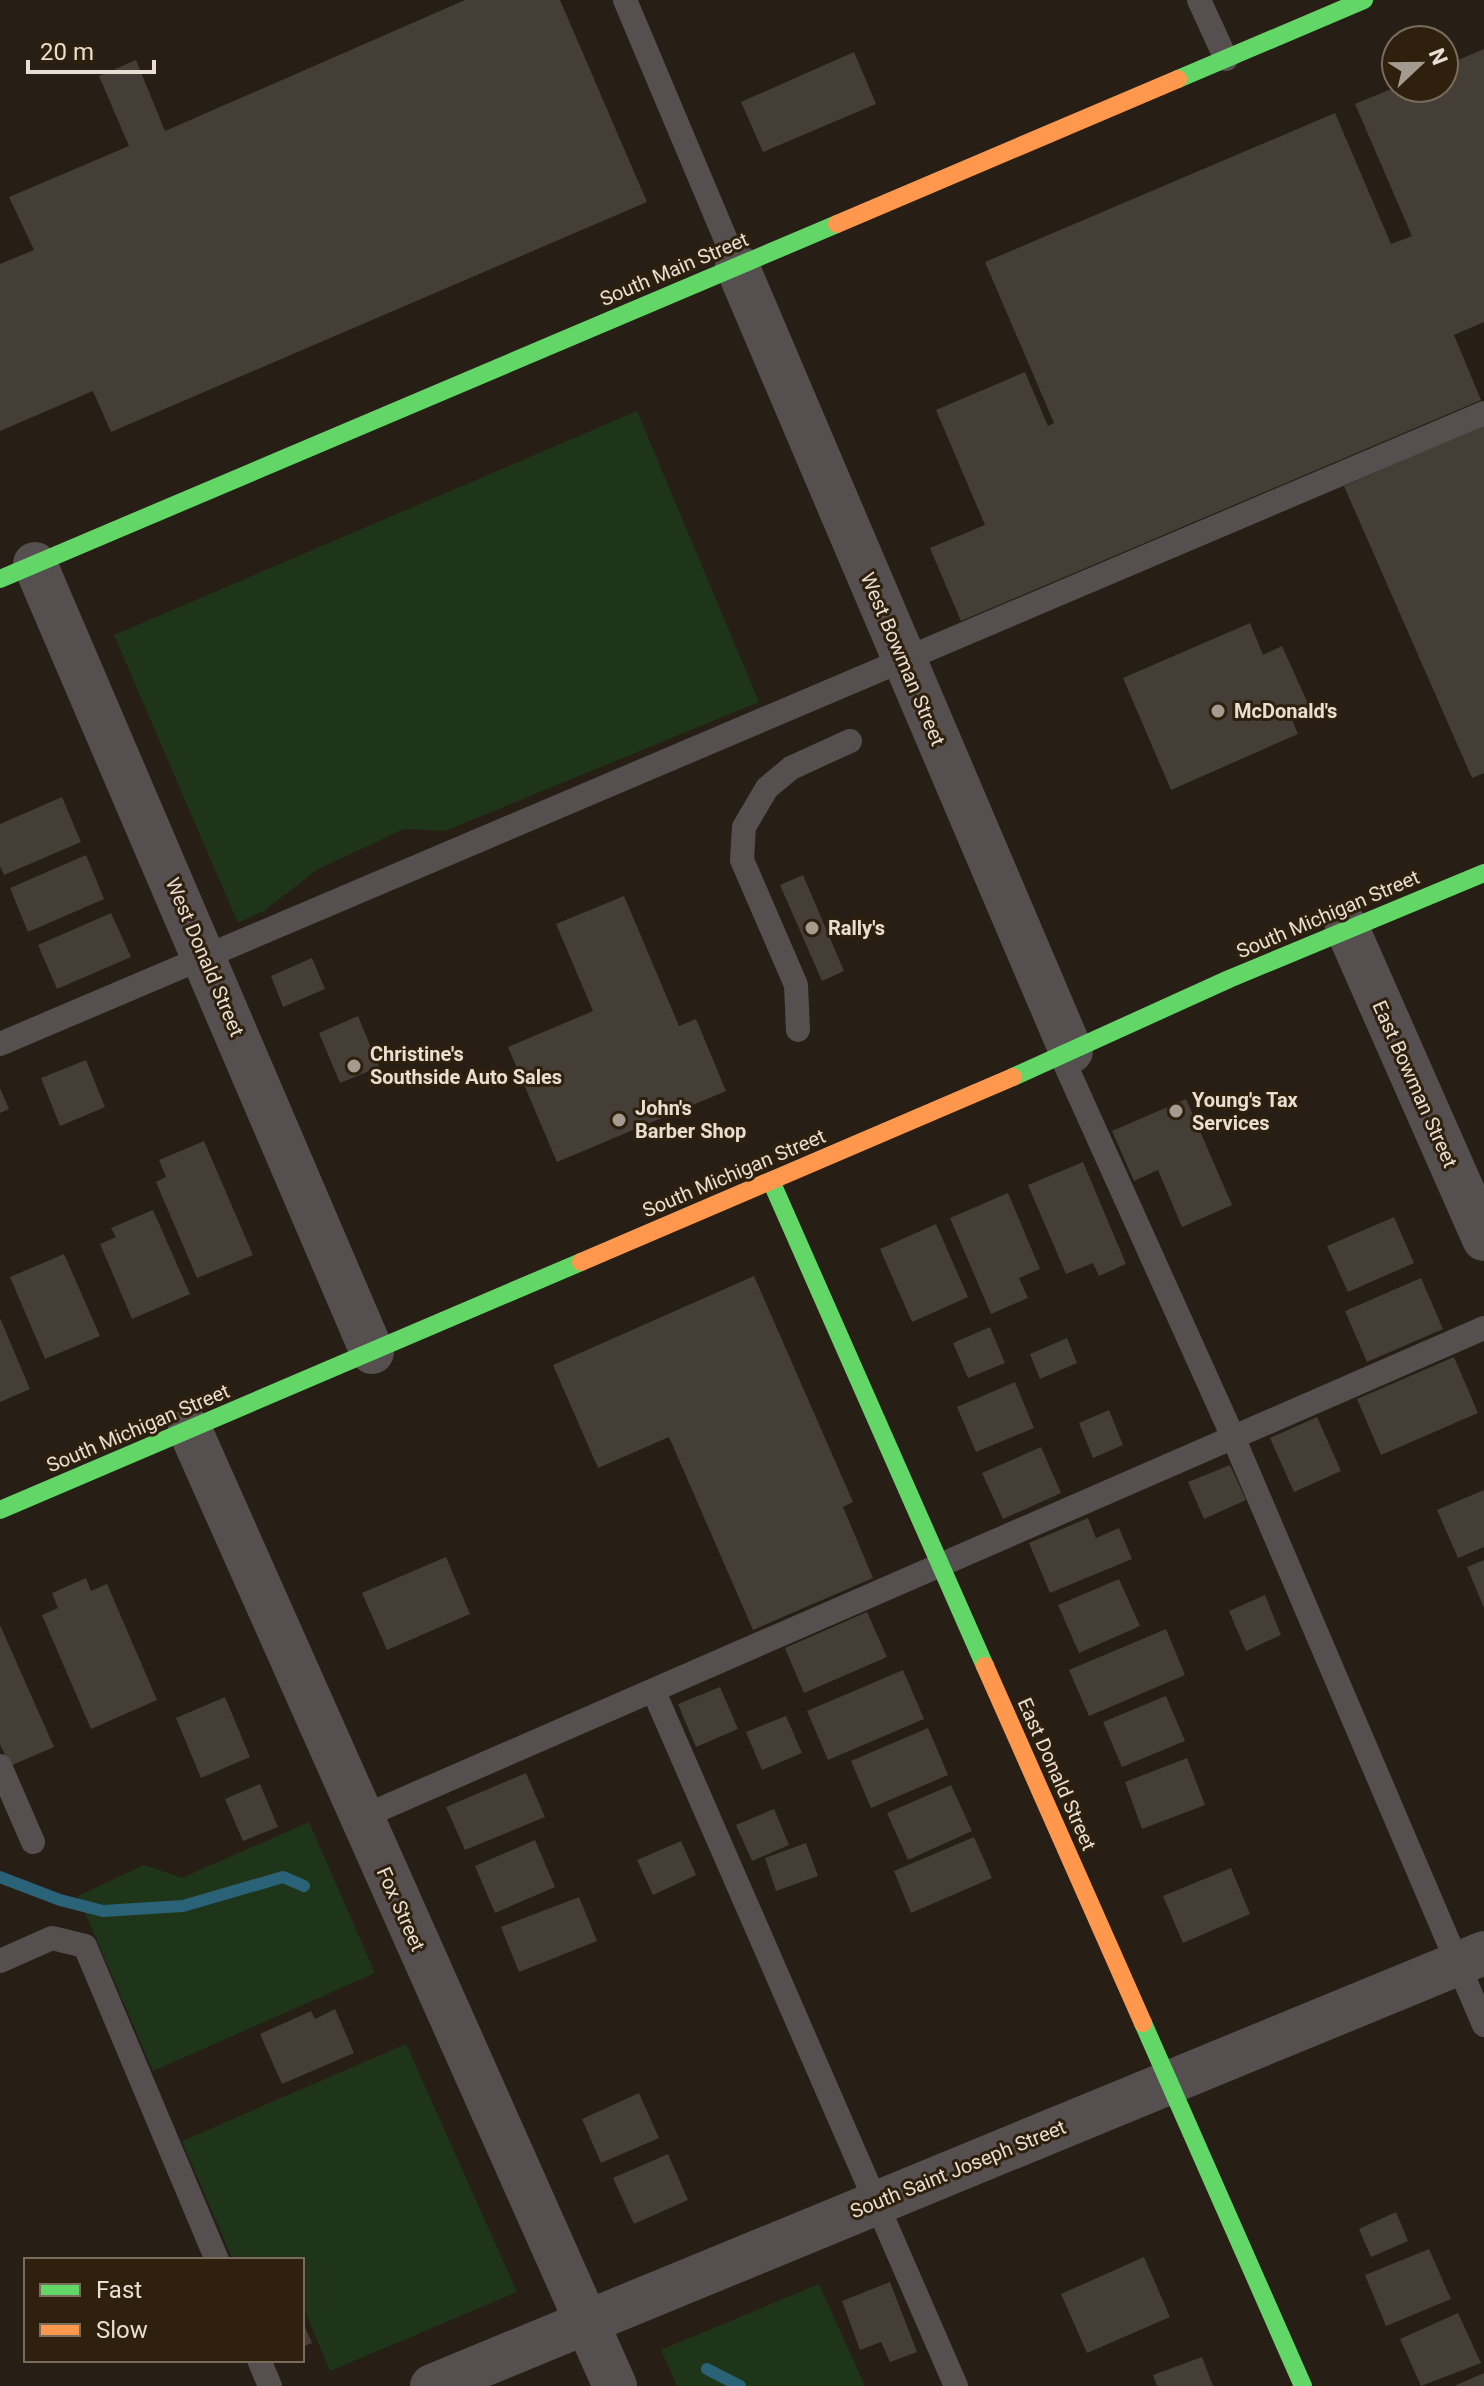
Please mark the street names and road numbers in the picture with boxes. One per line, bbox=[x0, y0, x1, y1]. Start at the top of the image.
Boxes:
street label: South Main Street bbox=[596, 227, 752, 311]
street label: West Bowman Street bbox=[856, 569, 950, 749]
street label: South Michigan Street bbox=[1233, 865, 1423, 963]
street label: West Donald Street bbox=[161, 874, 249, 1040]
street label: East Bowman Street bbox=[1367, 997, 1463, 1171]
street label: South Michigan Street bbox=[639, 1124, 829, 1222]
street label: South Michigan Street bbox=[43, 1379, 233, 1477]
street label: East Donald Street bbox=[1013, 1694, 1101, 1854]
street label: Fox Street bbox=[372, 1863, 430, 1955]
street label: South Saint Joseph Street bbox=[847, 2115, 1069, 2223]

